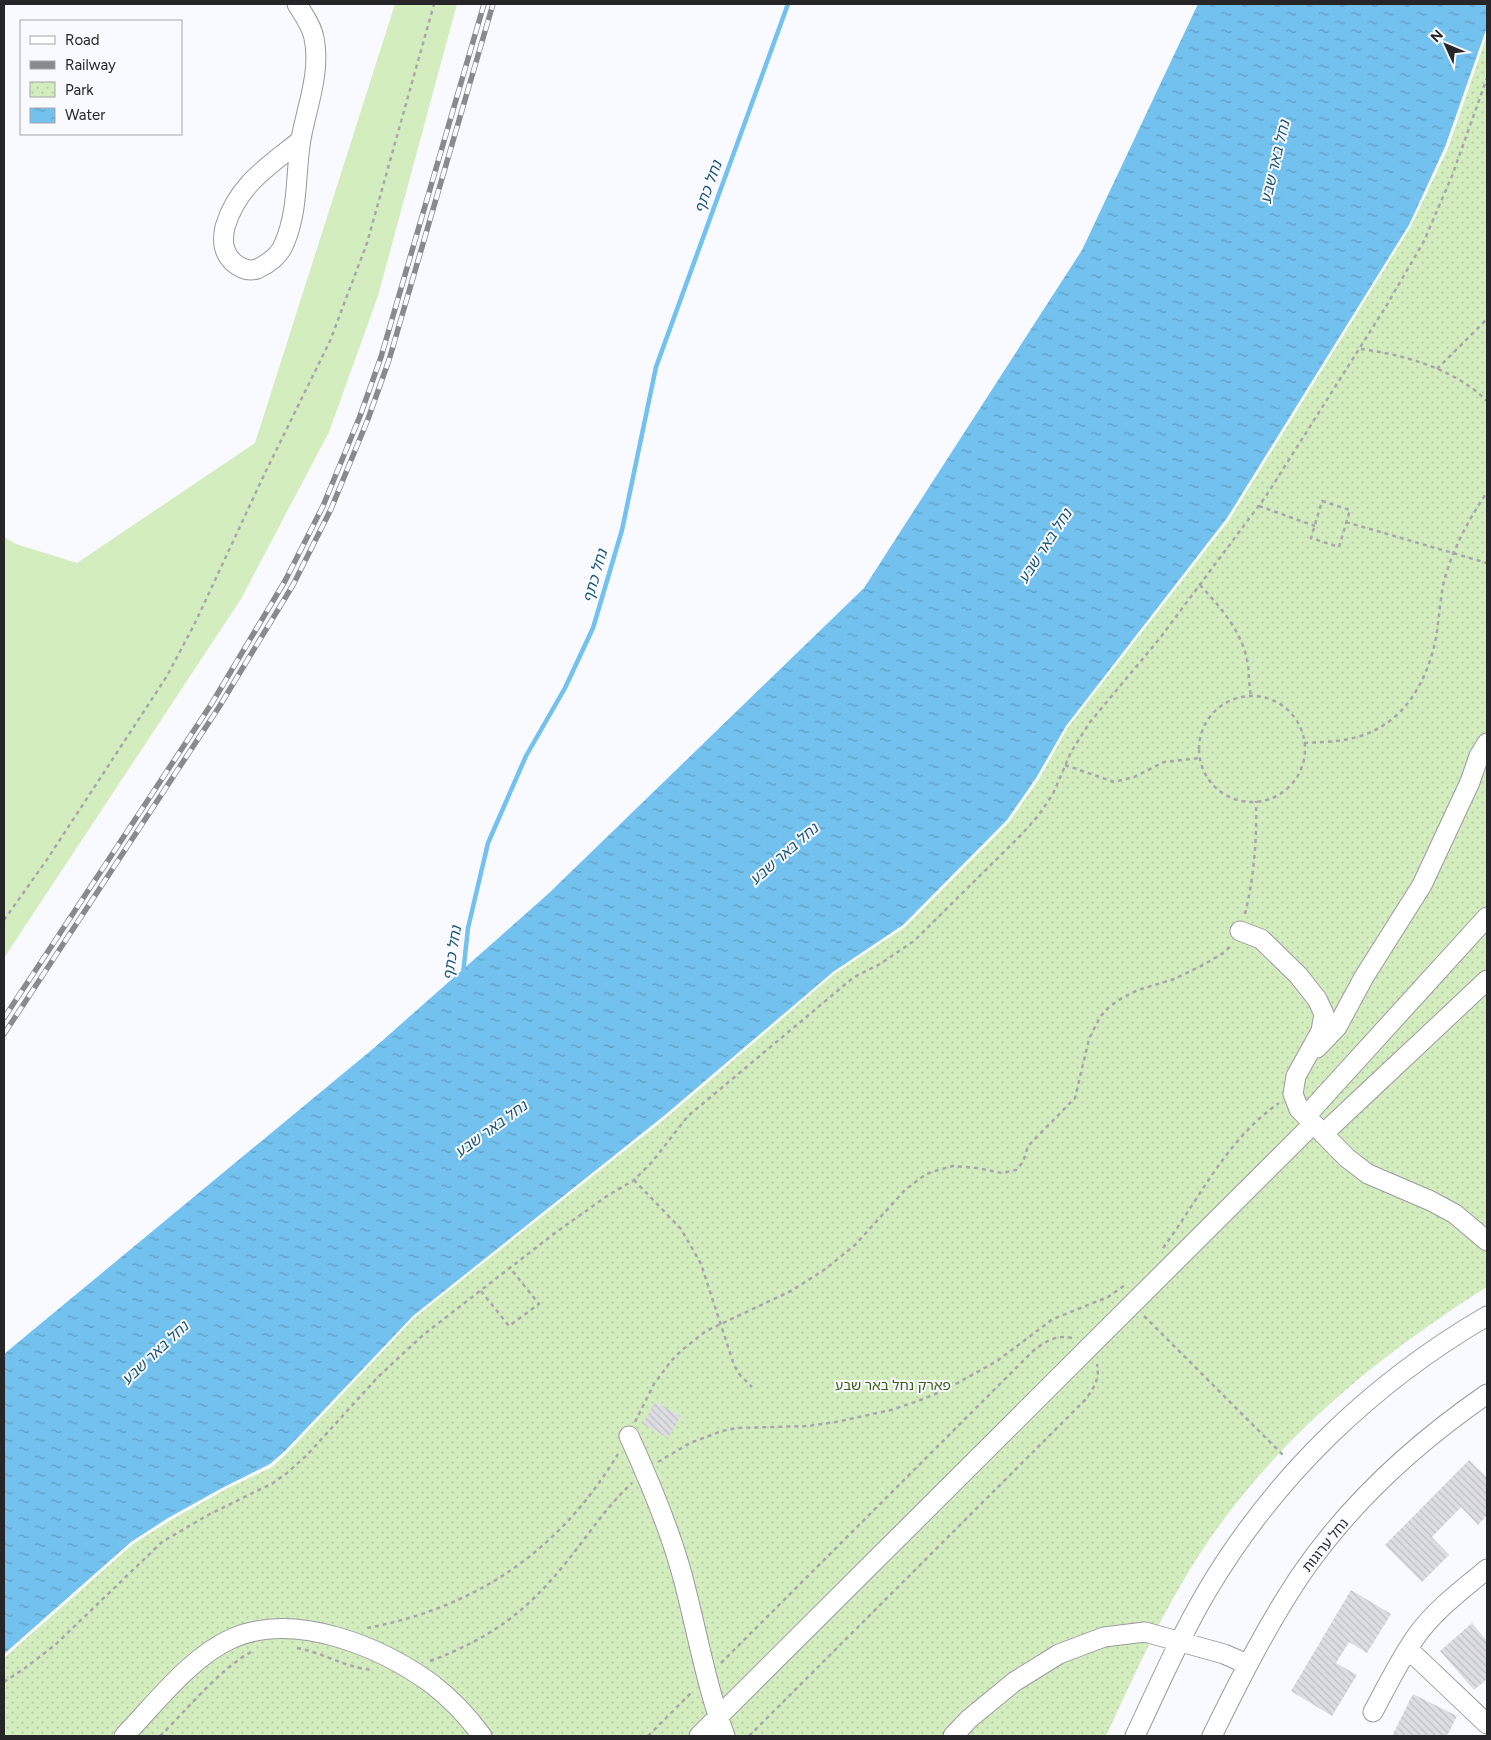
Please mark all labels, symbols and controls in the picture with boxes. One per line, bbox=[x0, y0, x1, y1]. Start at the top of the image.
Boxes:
legend bbox=[20, 20, 182, 135]
north arrow bbox=[1421, 20, 1471, 70]
text: N bbox=[1427, 27, 1447, 46]
text: Road bbox=[65, 31, 100, 49]
text: Railway bbox=[65, 56, 116, 74]
text: Park bbox=[65, 81, 94, 99]
text: Water bbox=[65, 106, 105, 124]
water label: נחל באר שבע bbox=[1257, 117, 1294, 205]
water label: נחל כתף bbox=[690, 157, 726, 216]
water label: נחל באר שבע bbox=[1014, 504, 1076, 586]
water label: נחל כתף bbox=[579, 546, 612, 605]
water label: נחל באר שבע bbox=[746, 819, 823, 889]
water label: נחל כתף bbox=[439, 923, 465, 981]
water label: נחל באר שבע bbox=[451, 1096, 532, 1161]
water label: נחל באר שבע bbox=[118, 1317, 193, 1389]
park label: פארק נחל באר שבע bbox=[835, 1377, 951, 1394]
street label: נחל ערוגות bbox=[1299, 1515, 1352, 1576]

